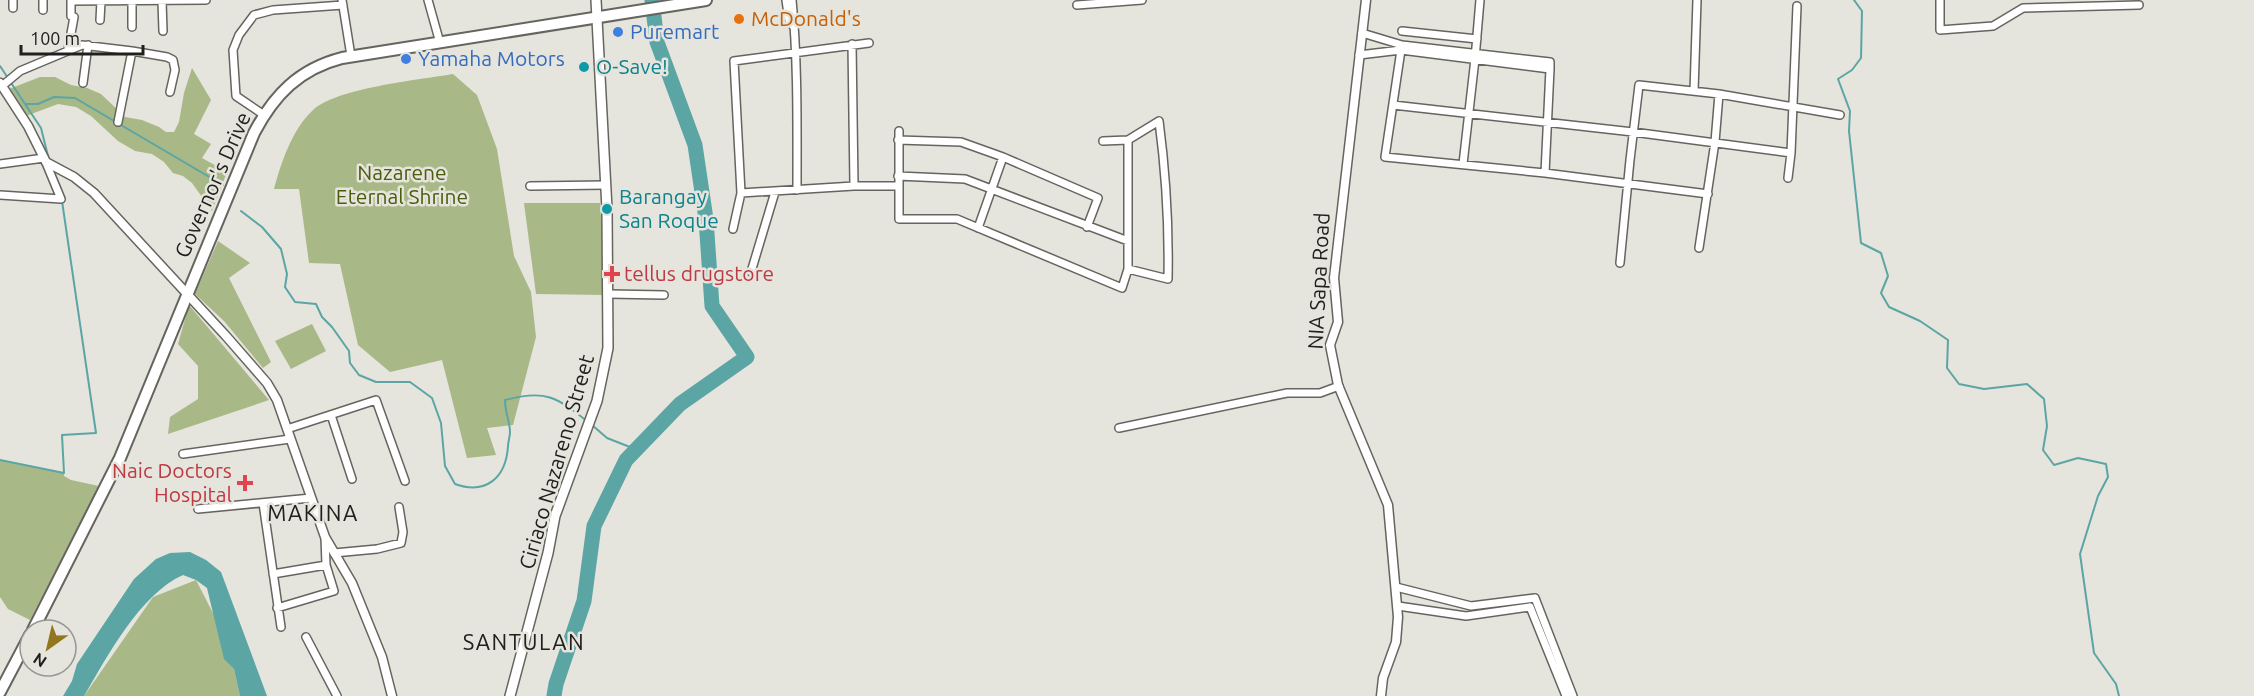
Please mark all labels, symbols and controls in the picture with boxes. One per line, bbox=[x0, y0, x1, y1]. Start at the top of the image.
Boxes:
place label: McDonald's bbox=[751, 6, 861, 30]
marker: McDonald's bbox=[732, 12, 746, 26]
scale bar bbox=[21, 18, 142, 56]
place label: Puremart bbox=[630, 19, 719, 43]
marker: Puremart bbox=[611, 25, 625, 39]
text: 100 m bbox=[30, 28, 80, 48]
place label: Yamaha Motors bbox=[418, 46, 565, 70]
marker: Yamaha Motors bbox=[399, 52, 413, 66]
place label: O-Save! bbox=[596, 54, 668, 78]
marker: O-Save! bbox=[577, 60, 591, 74]
street label: Governor's Drive bbox=[169, 108, 255, 261]
park label: Nazarene Eternal Shrine bbox=[336, 160, 468, 208]
place label: Barangay San Roque bbox=[619, 184, 719, 232]
marker: Barangay San Roque bbox=[600, 202, 614, 216]
street label: NIA Sapa Road bbox=[1302, 212, 1334, 350]
place label: tellus drugstore bbox=[624, 261, 774, 285]
marker: tellus drugstore bbox=[605, 267, 619, 281]
street label: Ciriaco Nazareno Street bbox=[514, 352, 598, 572]
place label: Naic Doctors Hospital bbox=[112, 458, 232, 506]
marker: Naic Doctors Hospital bbox=[236, 474, 254, 492]
district label: MAKINA bbox=[267, 500, 359, 525]
north arrow bbox=[18, 618, 78, 678]
district label: SANTULAN bbox=[463, 629, 585, 654]
text: N bbox=[30, 650, 50, 671]

